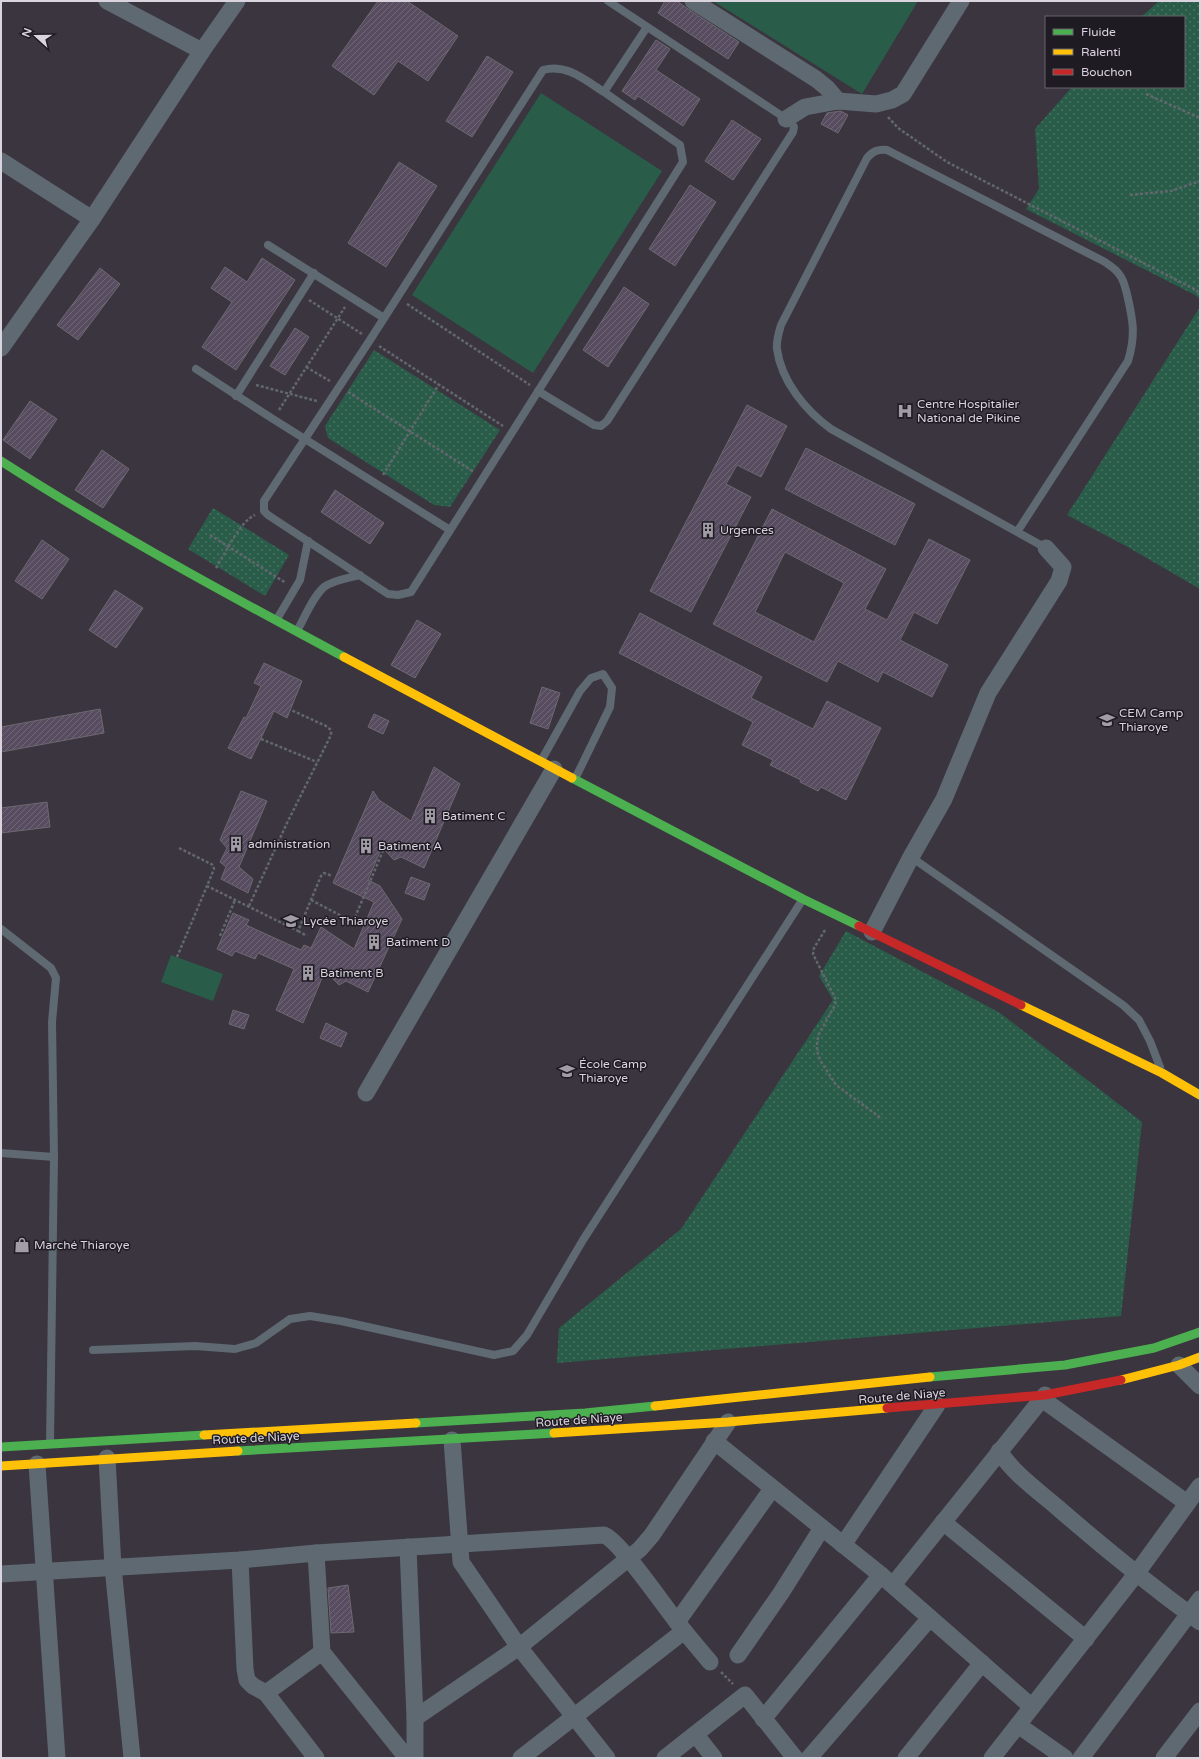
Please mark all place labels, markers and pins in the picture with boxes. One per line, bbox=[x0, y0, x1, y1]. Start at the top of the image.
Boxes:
place label: Centre Hospitalier National de Pikine bbox=[917, 397, 1021, 425]
hospital icon: Centre Hospitalier National de Pikine bbox=[896, 402, 914, 420]
building icon: Urgences bbox=[699, 521, 717, 539]
place label: Urgences bbox=[720, 523, 774, 537]
place label: CEM Camp Thiaroye bbox=[1119, 706, 1183, 734]
school or university icon: CEM Camp Thiaroye bbox=[1098, 711, 1116, 729]
building icon: Batiment C bbox=[421, 807, 439, 825]
place label: Batiment C bbox=[442, 809, 506, 823]
building icon: administration bbox=[227, 835, 245, 853]
place label: administration bbox=[248, 837, 330, 851]
building icon: Batiment A bbox=[357, 837, 375, 855]
place label: Batiment A bbox=[378, 839, 442, 853]
school or university icon: Lycée Thiaroye bbox=[282, 912, 300, 930]
place label: Lycée Thiaroye bbox=[303, 914, 389, 928]
building icon: Batiment D bbox=[365, 933, 383, 951]
place label: Batiment D bbox=[386, 935, 450, 949]
building icon: Batiment B bbox=[299, 964, 317, 982]
place label: Batiment B bbox=[320, 966, 383, 980]
place label: École Camp Thiaroye bbox=[579, 1057, 647, 1085]
school or university icon: École Camp Thiaroye bbox=[558, 1062, 576, 1080]
shop icon: Marché Thiaroye bbox=[13, 1236, 31, 1254]
place label: Marché Thiaroye bbox=[34, 1238, 130, 1252]

